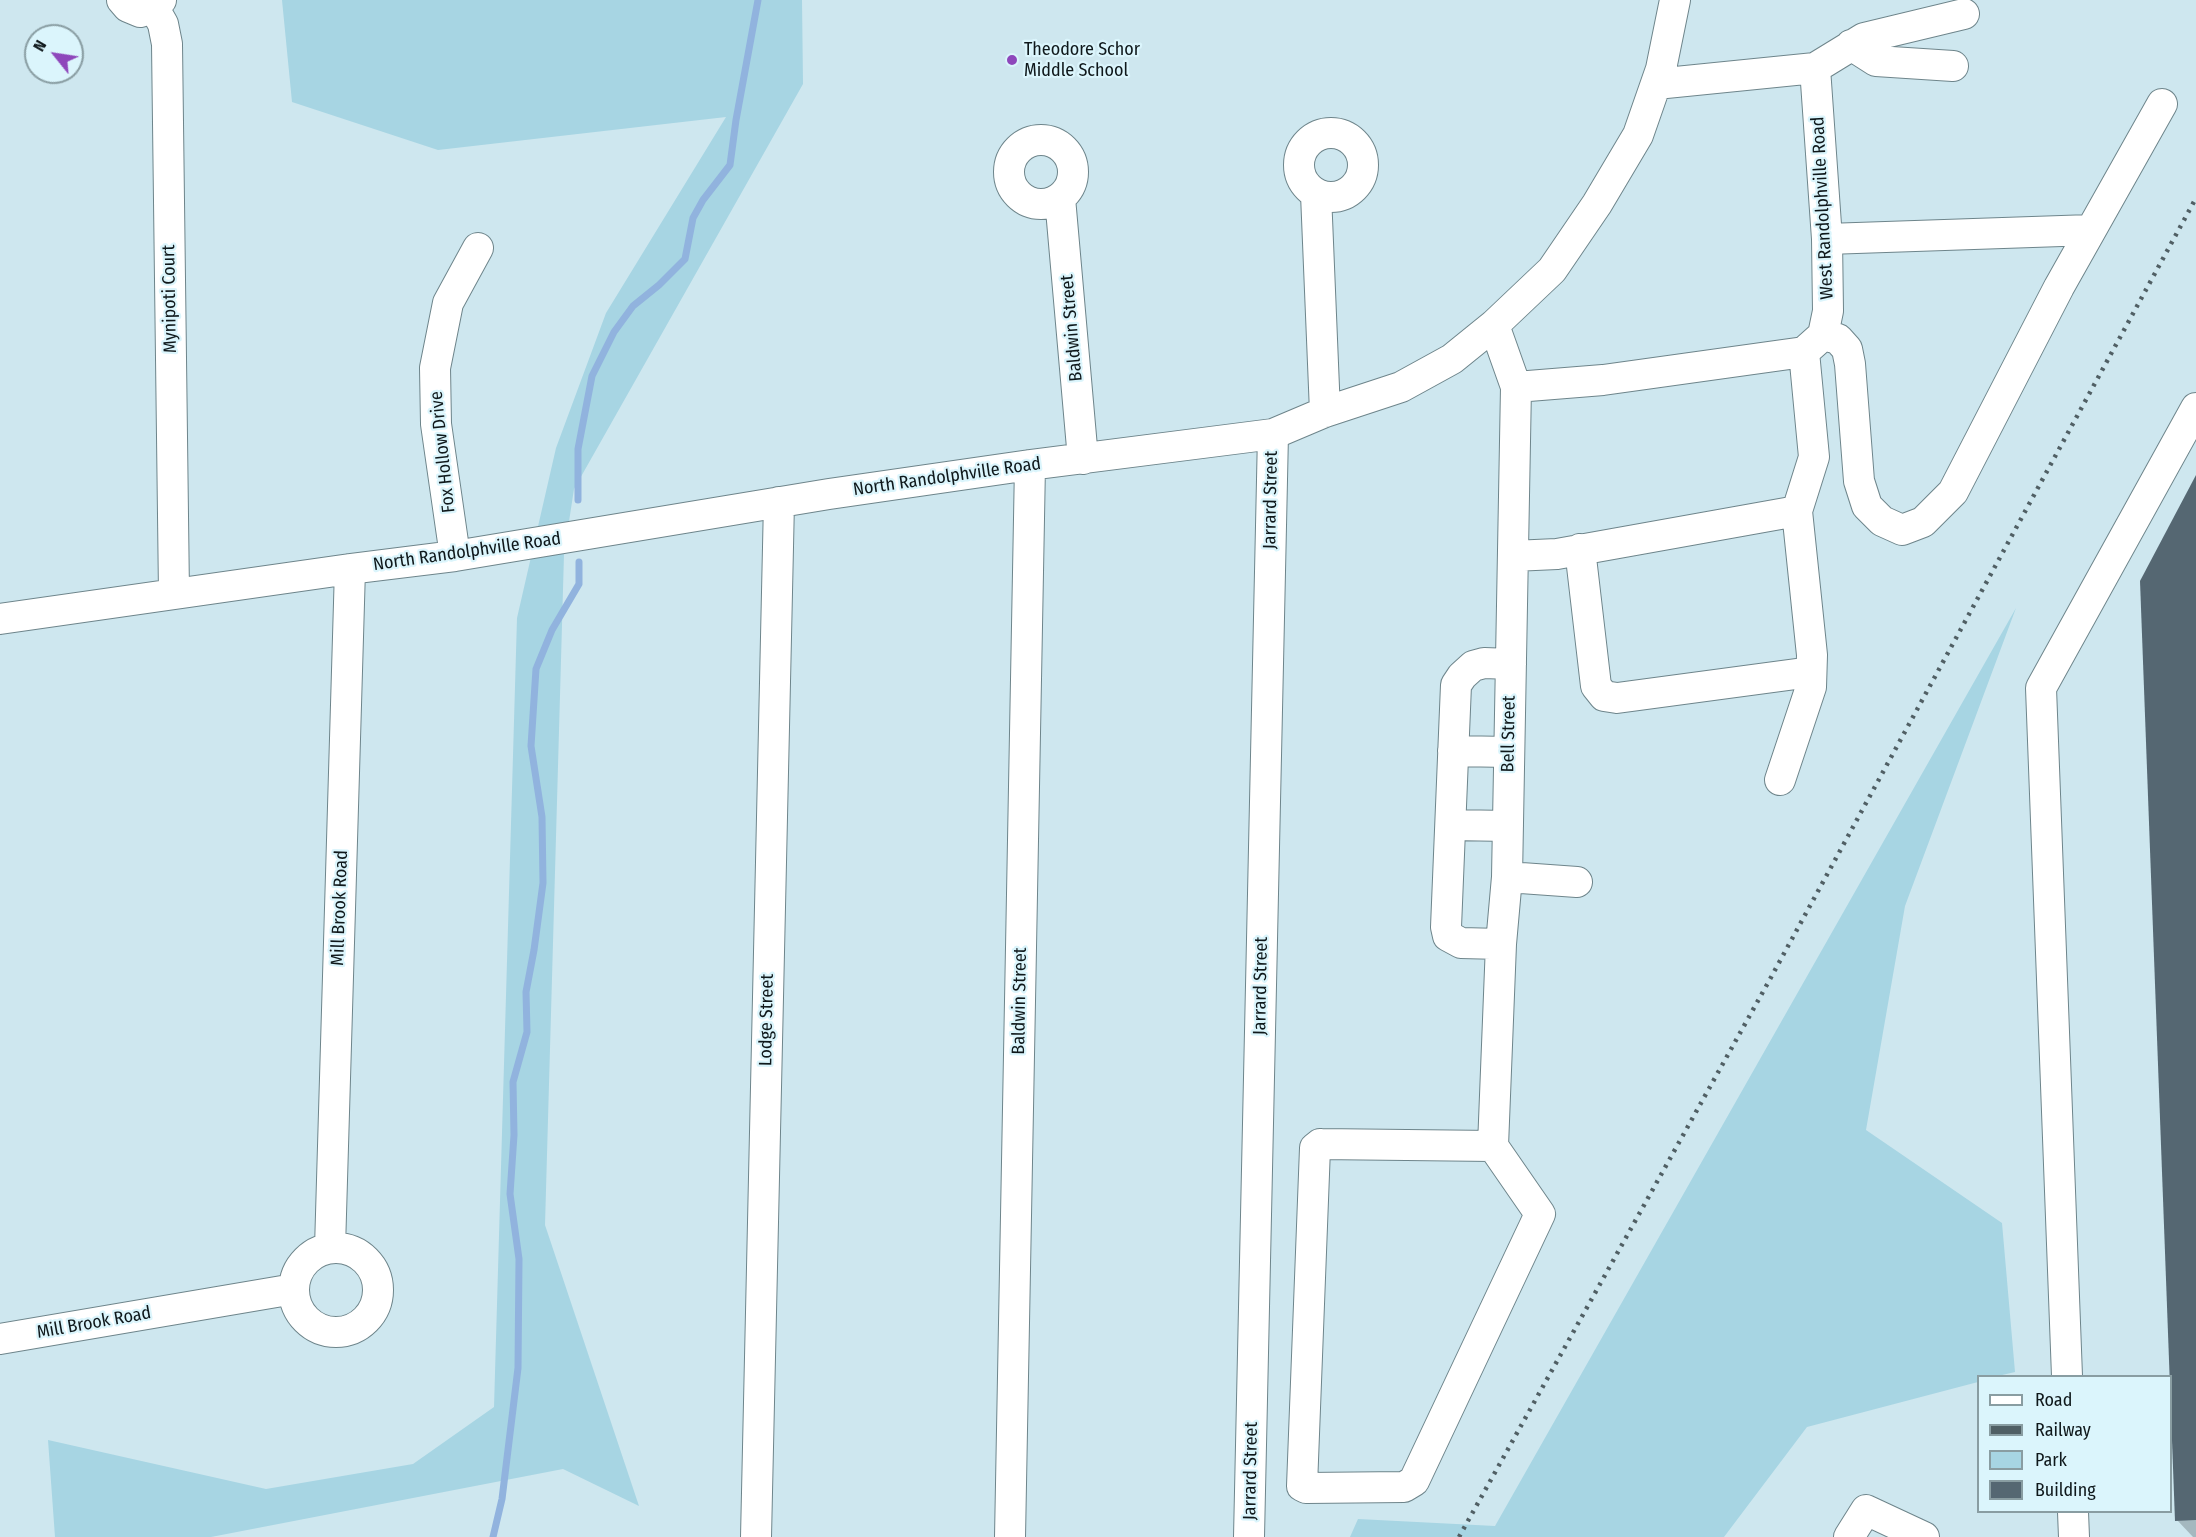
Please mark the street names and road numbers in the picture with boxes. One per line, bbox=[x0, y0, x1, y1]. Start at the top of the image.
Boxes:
street label: West Randolphville Road bbox=[1807, 116, 1839, 300]
street label: Mynipoti Court bbox=[158, 245, 182, 353]
street label: Baldwin Street bbox=[1057, 274, 1087, 382]
street label: Fox Hollow Drive bbox=[426, 390, 460, 514]
street label: Jarrard Street bbox=[1259, 451, 1283, 549]
street label: North Randolphville Road bbox=[852, 453, 1042, 501]
street label: North Randolphville Road bbox=[372, 528, 562, 576]
street label: Bell Street bbox=[1498, 695, 1520, 773]
street label: Mill Brook Road bbox=[327, 850, 353, 966]
street label: Jarrard Street bbox=[1249, 937, 1273, 1035]
street label: Baldwin Street bbox=[1008, 947, 1032, 1055]
street label: Lodge Street bbox=[755, 974, 779, 1066]
street label: Mill Brook Road bbox=[35, 1302, 153, 1344]
street label: Jarrard Street bbox=[1239, 1422, 1263, 1520]

